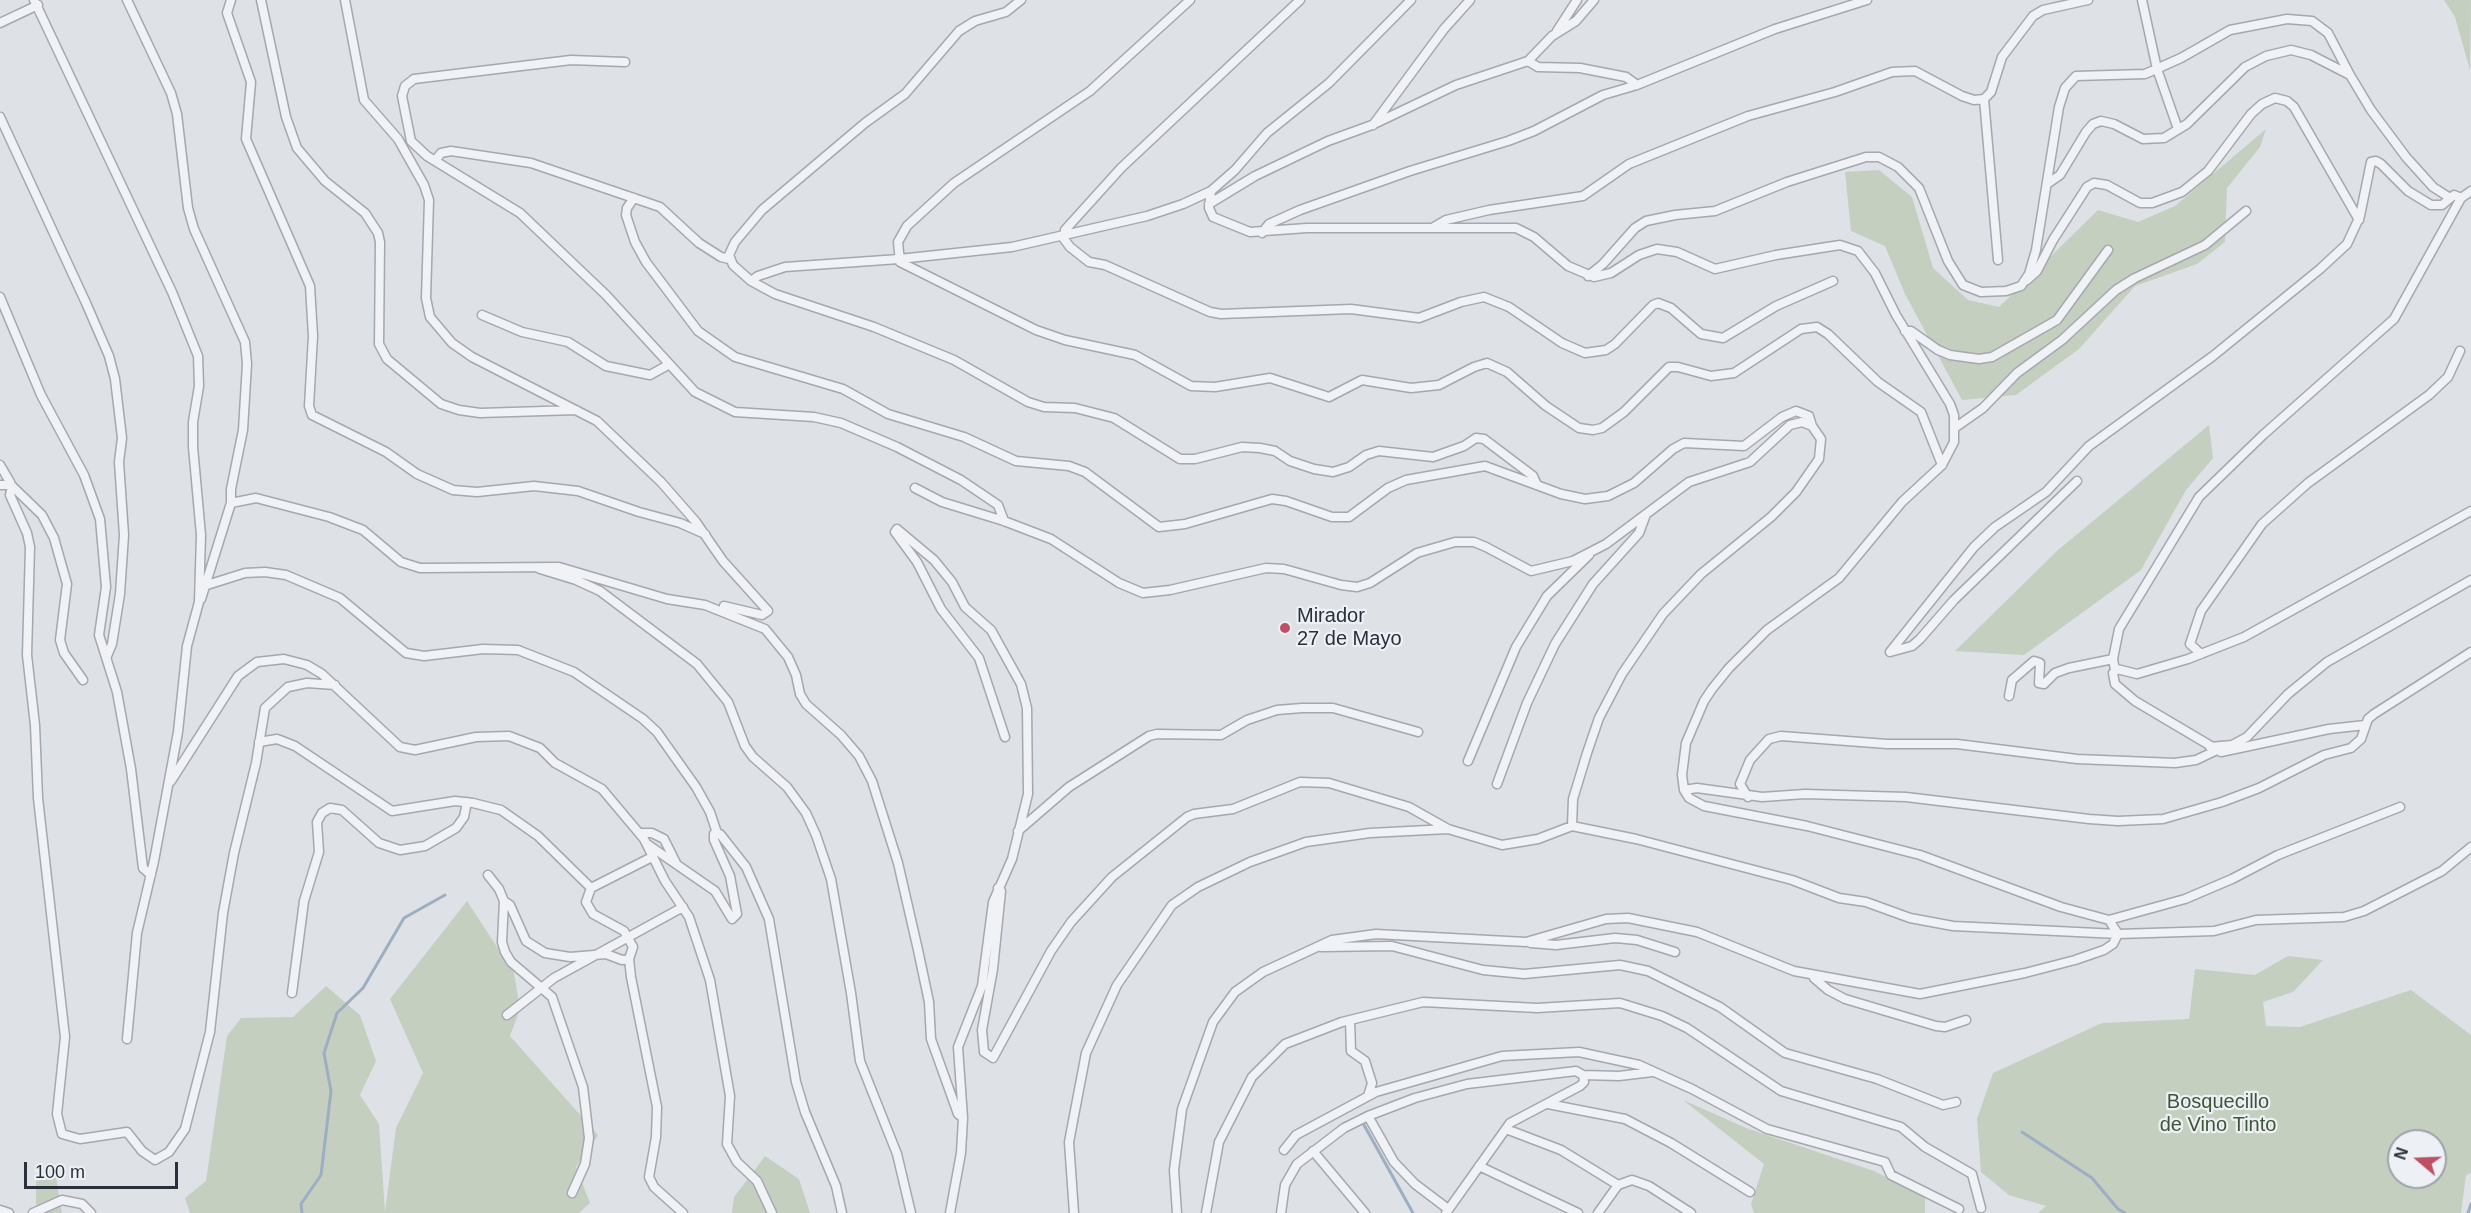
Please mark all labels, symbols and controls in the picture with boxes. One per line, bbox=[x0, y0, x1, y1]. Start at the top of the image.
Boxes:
place label: Mirador 27 de Mayo bbox=[1297, 604, 1402, 651]
marker: Mirador 27 de Mayo bbox=[1278, 621, 1292, 635]
park label: Bosquecillo de Vino Tinto bbox=[2160, 1090, 2276, 1137]
north arrow bbox=[2387, 1129, 2447, 1189]
text: N bbox=[2391, 1145, 2411, 1162]
scale bar bbox=[27, 1150, 182, 1188]
text: 100 m bbox=[35, 1162, 85, 1182]

